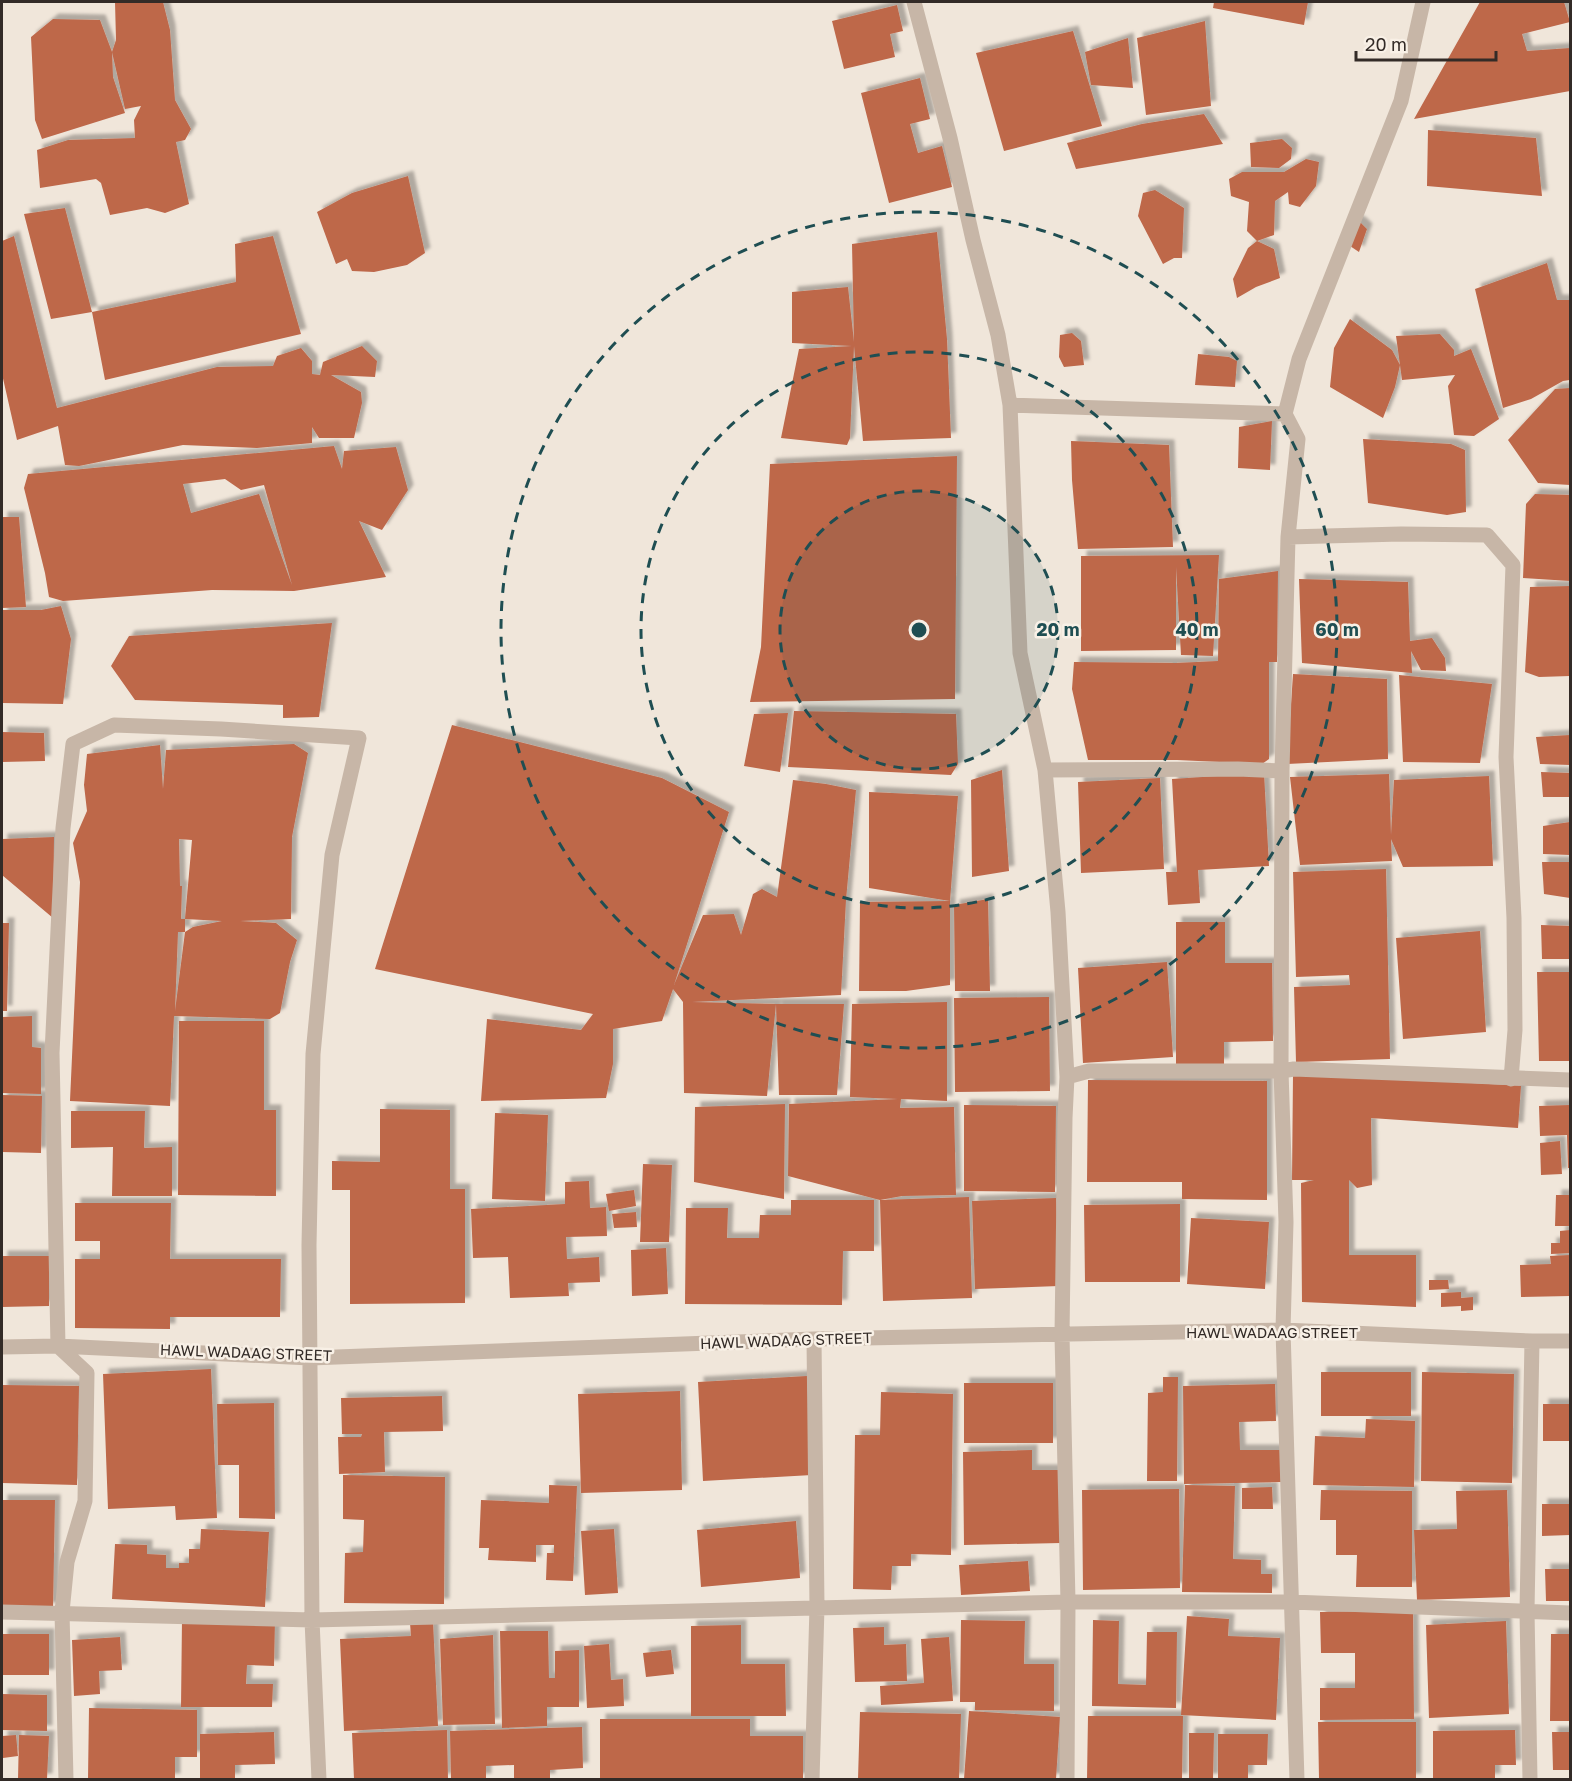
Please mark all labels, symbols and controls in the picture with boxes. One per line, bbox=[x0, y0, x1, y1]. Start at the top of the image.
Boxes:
scale bar bbox=[1356, 24, 1496, 62]
text: 20 m bbox=[1365, 33, 1407, 55]
text: 20 m bbox=[1037, 618, 1079, 640]
text: 40 m bbox=[1175, 618, 1219, 640]
text: 60 m bbox=[1315, 618, 1359, 640]
centre of rings bbox=[909, 620, 929, 640]
street label: HAWL WADAAG STREET bbox=[1186, 1323, 1358, 1341]
street label: HAWL WADAAG STREET bbox=[700, 1328, 872, 1352]
street label: HAWL WADAAG STREET bbox=[160, 1340, 332, 1364]

